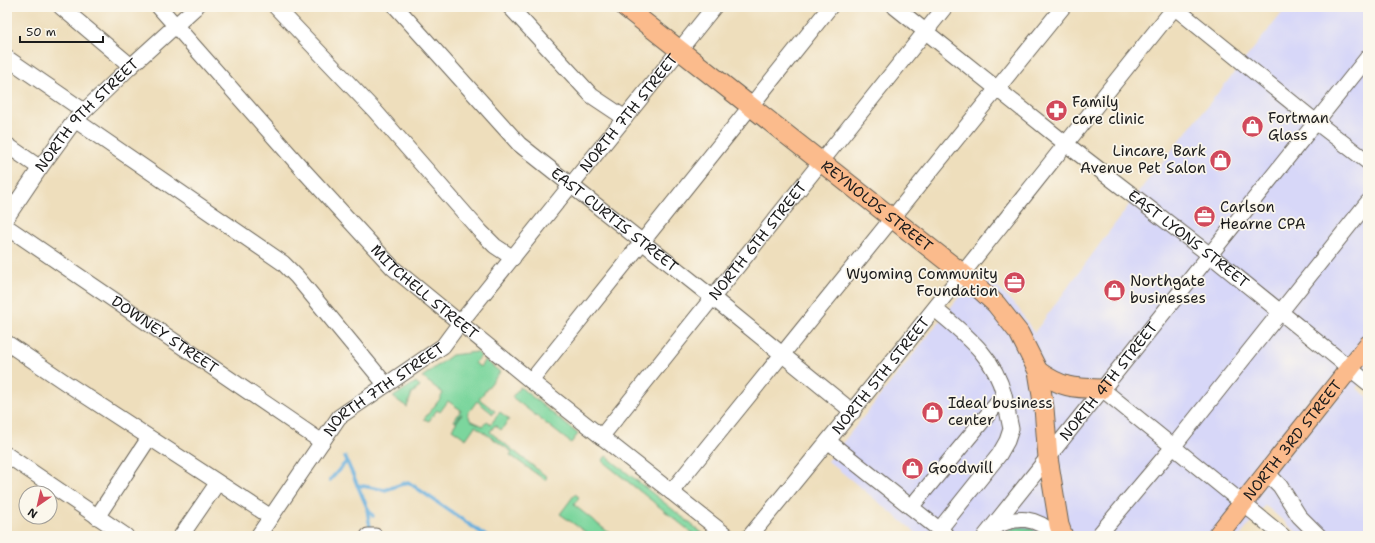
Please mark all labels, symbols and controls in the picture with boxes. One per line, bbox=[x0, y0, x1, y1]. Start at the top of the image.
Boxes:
scale bar bbox=[20, 18, 103, 44]
text: 50 m bbox=[26, 24, 56, 40]
street label: NORTH 7TH STREET bbox=[575, 50, 683, 176]
street label: NORTH 9TH STREET bbox=[30, 54, 143, 176]
place label: Family care clinic bbox=[1072, 92, 1145, 129]
pharmacy icon: Family care clinic bbox=[1043, 98, 1069, 124]
place label: Fortman Glass bbox=[1268, 108, 1329, 145]
shop icon: Fortman Glass bbox=[1239, 114, 1265, 140]
place label: Lincare, Bark Avenue Pet Salon bbox=[1080, 141, 1206, 178]
shop icon: Lincare, Bark Avenue Pet Salon bbox=[1208, 147, 1234, 173]
street label: REYNOLDS STREET bbox=[817, 156, 937, 256]
street label: EAST CURTIS STREET bbox=[547, 163, 682, 277]
street label: NORTH 6TH STREET bbox=[704, 178, 811, 304]
street label: EAST LYONS STREET bbox=[1124, 185, 1253, 293]
place label: Carlson Hearne CPA bbox=[1220, 197, 1306, 234]
office icon: Carlson Hearne CPA bbox=[1191, 203, 1217, 229]
street label: MITCHELL STREET bbox=[366, 240, 482, 344]
place label: Wyoming Community Foundation bbox=[846, 264, 998, 301]
office icon: Wyoming Community Foundation bbox=[1001, 270, 1027, 296]
place label: Northgate businesses bbox=[1130, 271, 1206, 308]
shop icon: Northgate businesses bbox=[1101, 277, 1127, 303]
street label: DOWNEY STREET bbox=[108, 291, 222, 378]
street label: NORTH 5TH STREET bbox=[827, 313, 934, 439]
street label: NORTH 4TH STREET bbox=[1055, 318, 1162, 445]
street label: NORTH 7TH STREET bbox=[319, 338, 448, 440]
street label: NORTH 3RD STREET bbox=[1239, 376, 1346, 505]
place label: Ideal business center bbox=[948, 393, 1053, 430]
shop icon: Ideal business center bbox=[919, 399, 945, 425]
shop icon: Goodwill bbox=[899, 455, 925, 481]
place label: Goodwill bbox=[928, 458, 993, 478]
north arrow bbox=[18, 485, 58, 525]
text: N bbox=[25, 504, 40, 522]

